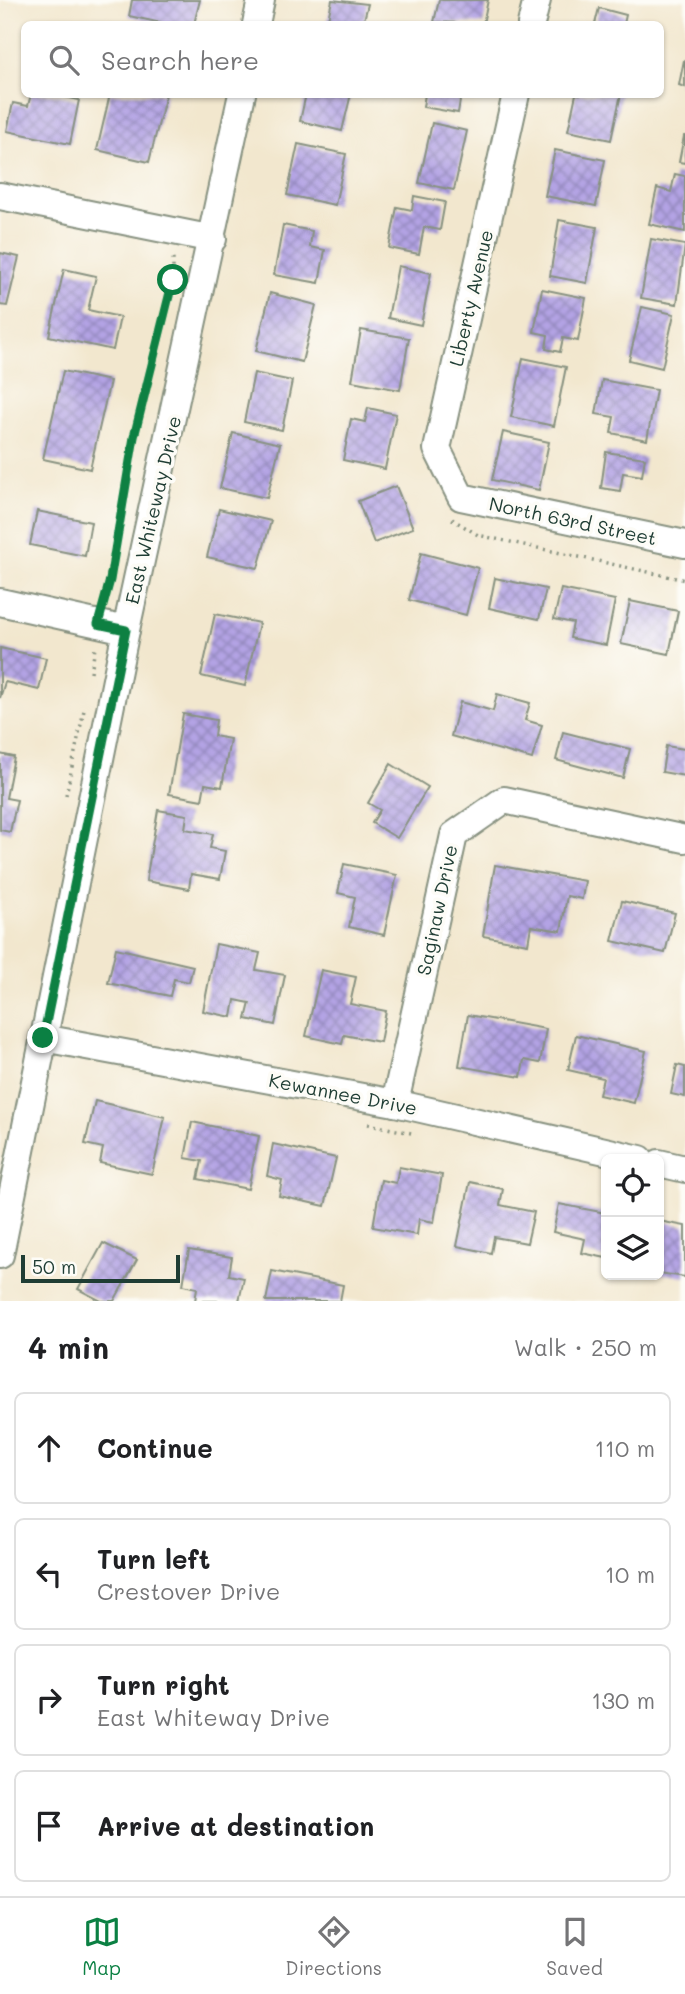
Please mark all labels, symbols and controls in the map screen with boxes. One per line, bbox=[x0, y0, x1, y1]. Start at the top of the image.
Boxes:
search box bbox=[21, 21, 664, 98]
icon: search bbox=[45, 41, 83, 79]
text: Search here bbox=[101, 43, 259, 77]
street label: Liberty Avenue bbox=[443, 227, 498, 369]
route start bbox=[157, 264, 188, 295]
street label: East Whiteway Drive bbox=[119, 413, 186, 606]
street label: North 63rd Street bbox=[487, 491, 659, 550]
street label: Saginaw Drive bbox=[410, 842, 463, 977]
route end bbox=[27, 1022, 58, 1053]
street label: Kewannee Drive bbox=[267, 1067, 419, 1120]
map controls bbox=[601, 1154, 664, 1280]
button: locate bbox=[601, 1154, 664, 1217]
button: layers bbox=[601, 1217, 664, 1280]
scale bar bbox=[21, 1252, 180, 1284]
text: 50 m bbox=[32, 1254, 76, 1279]
text: 4 min bbox=[28, 1327, 109, 1367]
text: Walk · 250 m bbox=[514, 1332, 657, 1362]
icon: ahead bbox=[30, 1429, 68, 1467]
text: Continue bbox=[97, 1431, 213, 1465]
text: 110 m bbox=[595, 1433, 655, 1463]
text: Turn left bbox=[97, 1542, 210, 1576]
icon: left bbox=[30, 1555, 68, 1593]
text: 10 m bbox=[605, 1559, 655, 1589]
text: Crestover Drive bbox=[97, 1576, 280, 1606]
text: Turn right bbox=[97, 1668, 230, 1702]
icon: right bbox=[30, 1681, 68, 1719]
text: 130 m bbox=[591, 1685, 655, 1715]
text: East Whiteway Drive bbox=[97, 1702, 330, 1732]
icon: arrive bbox=[30, 1807, 68, 1845]
text: Arrive at destination bbox=[97, 1809, 374, 1843]
tab: Map bbox=[82, 1913, 121, 1980]
tab: Directions bbox=[285, 1913, 382, 1980]
tab: Saved bbox=[546, 1913, 603, 1980]

